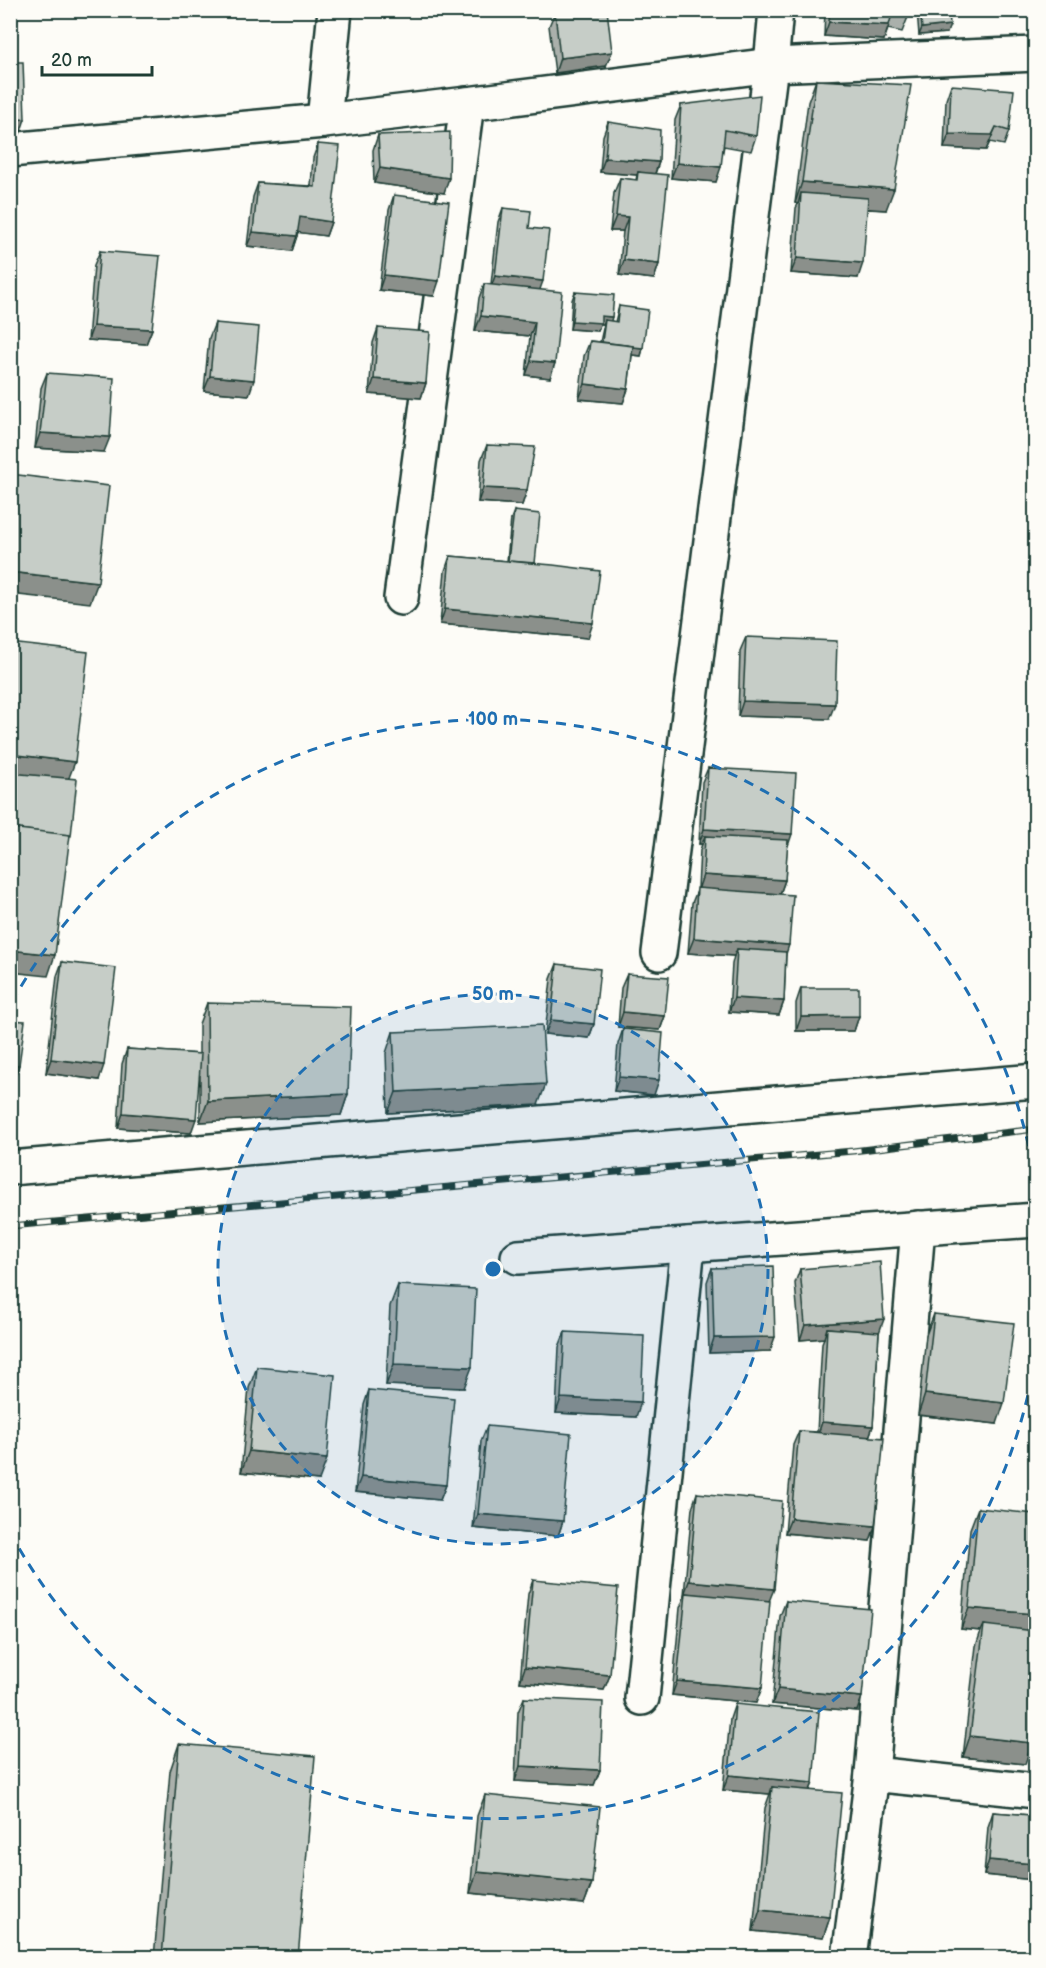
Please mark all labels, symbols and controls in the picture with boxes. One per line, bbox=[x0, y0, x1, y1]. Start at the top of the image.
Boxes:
scale bar bbox=[42, 39, 152, 77]
text: 20 m bbox=[51, 50, 92, 71]
text: 100 m bbox=[468, 709, 518, 730]
text: 50 m bbox=[472, 984, 514, 1005]
centre of rings bbox=[483, 1259, 503, 1279]

